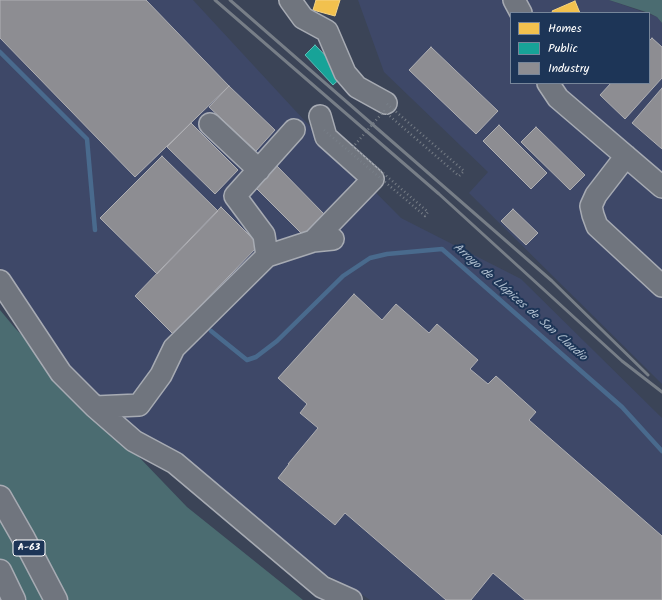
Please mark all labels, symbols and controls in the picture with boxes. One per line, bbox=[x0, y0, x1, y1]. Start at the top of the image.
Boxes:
legend bbox=[510, 12, 650, 84]
text: Homes bbox=[548, 19, 582, 38]
text: Public bbox=[548, 39, 578, 58]
text: Industry bbox=[548, 59, 589, 78]
water label: Arroyo de Llápices de San Claudio bbox=[449, 241, 589, 365]
road number: A-63 bbox=[13, 540, 45, 556]

